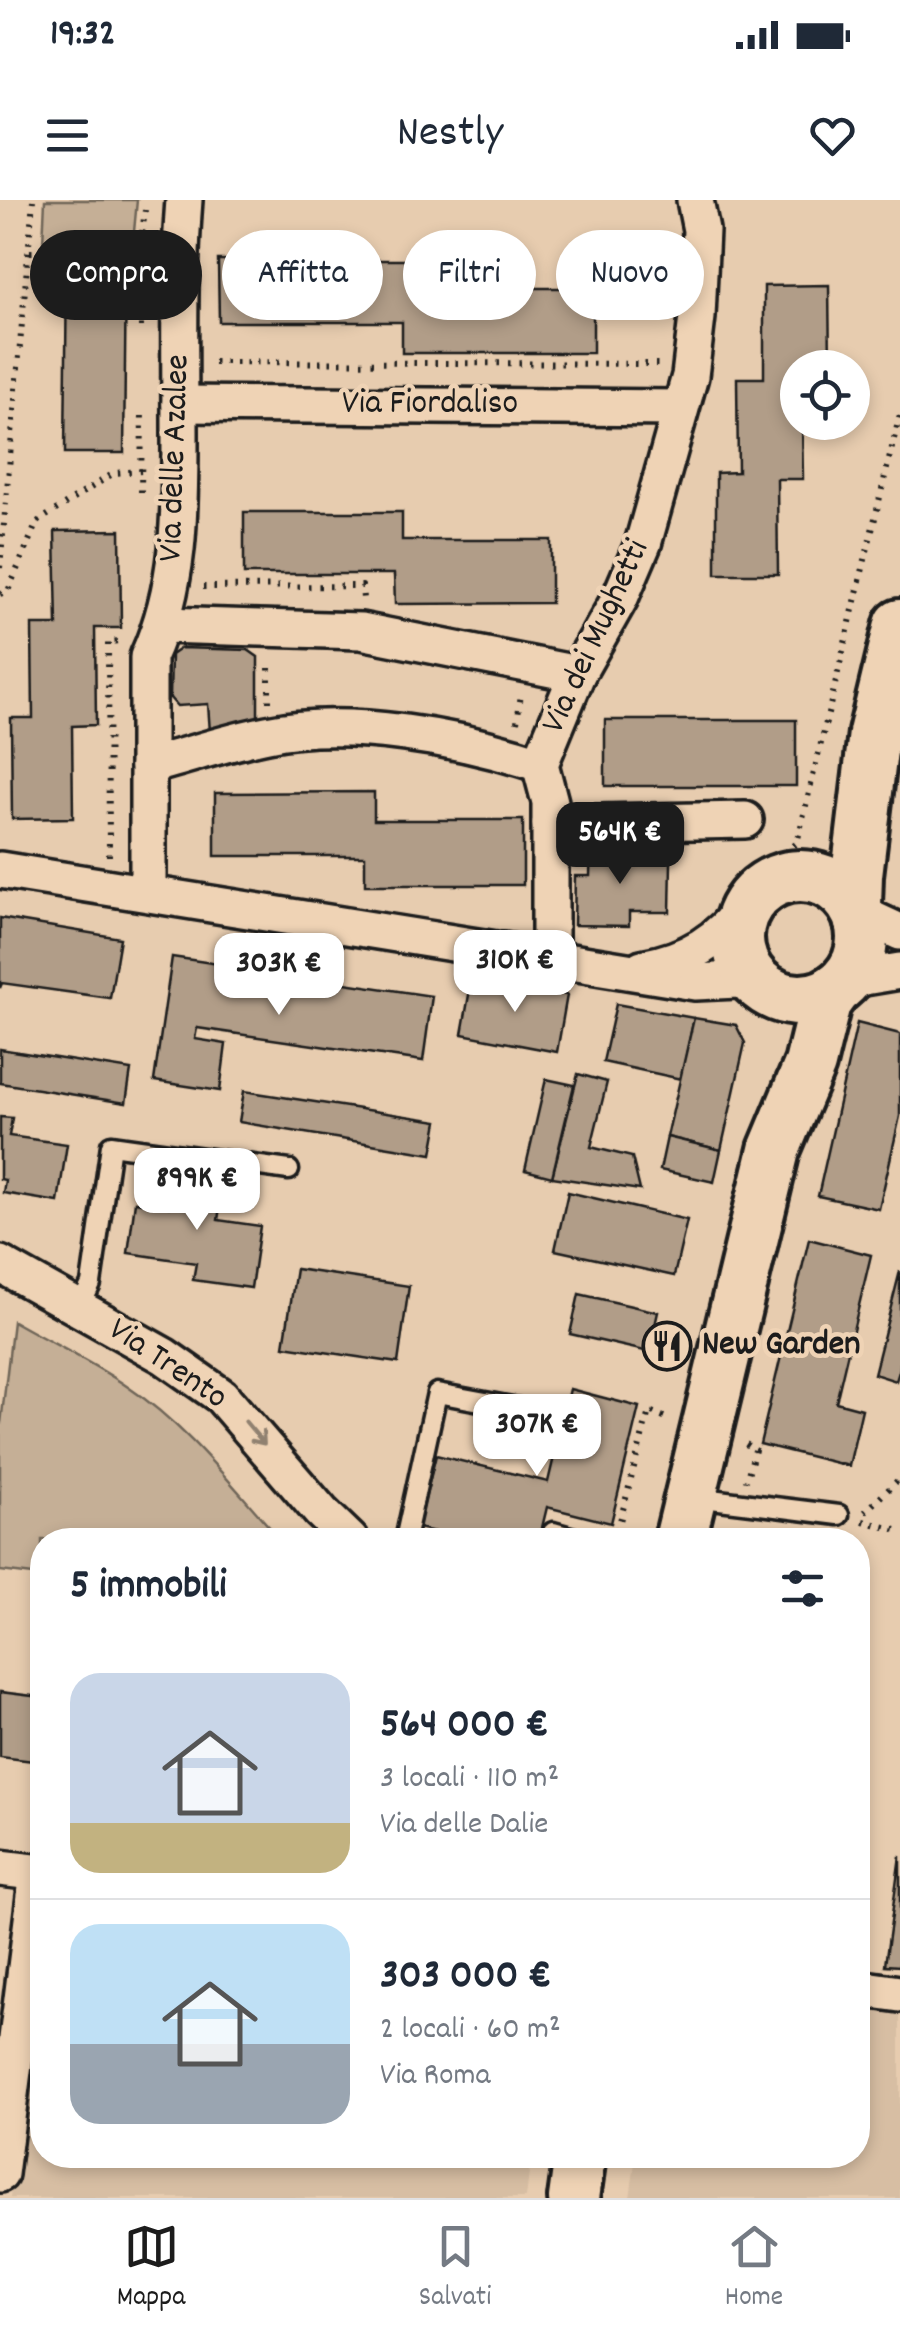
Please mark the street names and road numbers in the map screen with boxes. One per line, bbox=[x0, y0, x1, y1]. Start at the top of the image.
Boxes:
street label: Via delle Azalee bbox=[147, 353, 205, 563]
street label: Via Fiordaliso bbox=[342, 380, 518, 430]
street label: Via dei Mughetti bbox=[530, 532, 664, 742]
street label: Via Trento bbox=[97, 1307, 237, 1423]

